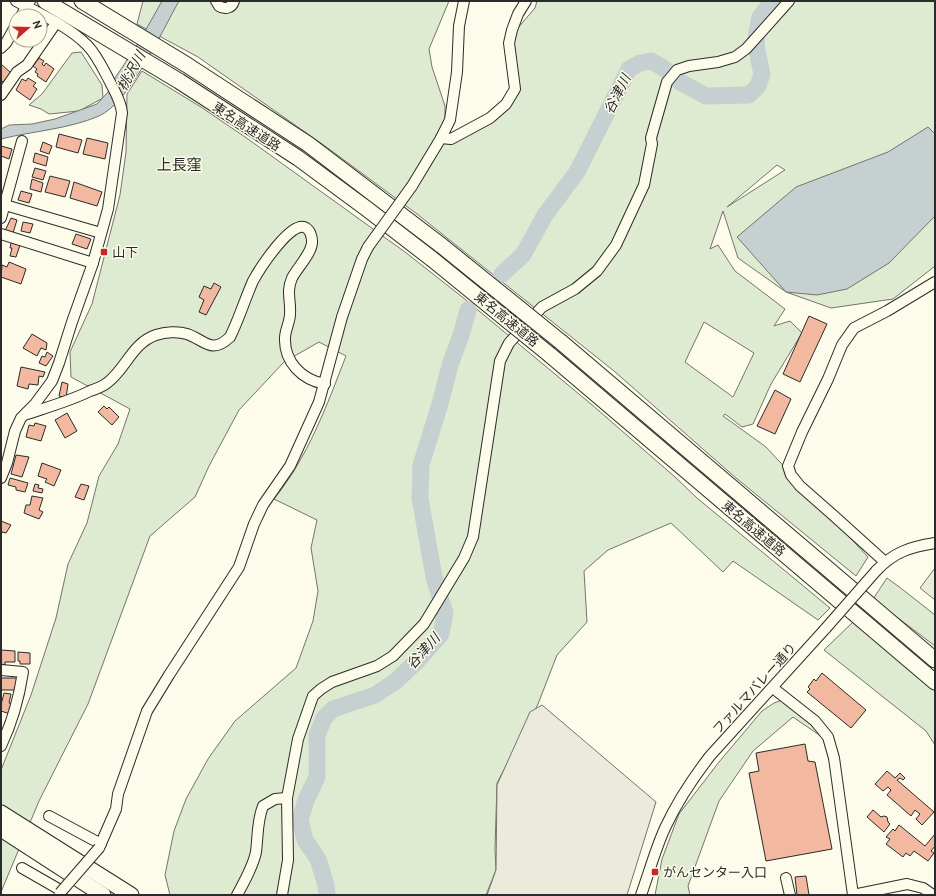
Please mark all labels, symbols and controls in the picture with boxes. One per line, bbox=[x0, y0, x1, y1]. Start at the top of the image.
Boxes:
north arrow bbox=[8, 8, 48, 48]
text: N bbox=[29, 19, 45, 31]
water label: 桃沢川 bbox=[113, 47, 150, 94]
water label: 谷津川 bbox=[599, 69, 635, 117]
street label: 東名高速道路 bbox=[210, 98, 284, 154]
district label: 上長窪 bbox=[156, 156, 202, 174]
place label: 山下 bbox=[112, 244, 138, 260]
marker: 山下 bbox=[99, 247, 109, 257]
street label: 東名高速道路 bbox=[472, 288, 542, 350]
street label: 東名高速道路 bbox=[719, 497, 789, 559]
water label: 谷津川 bbox=[402, 628, 445, 673]
street label: ファルマバレー通り bbox=[709, 639, 799, 737]
place label: がんセンター入口 bbox=[663, 864, 767, 880]
marker: がんセンター入口 bbox=[650, 867, 660, 877]

